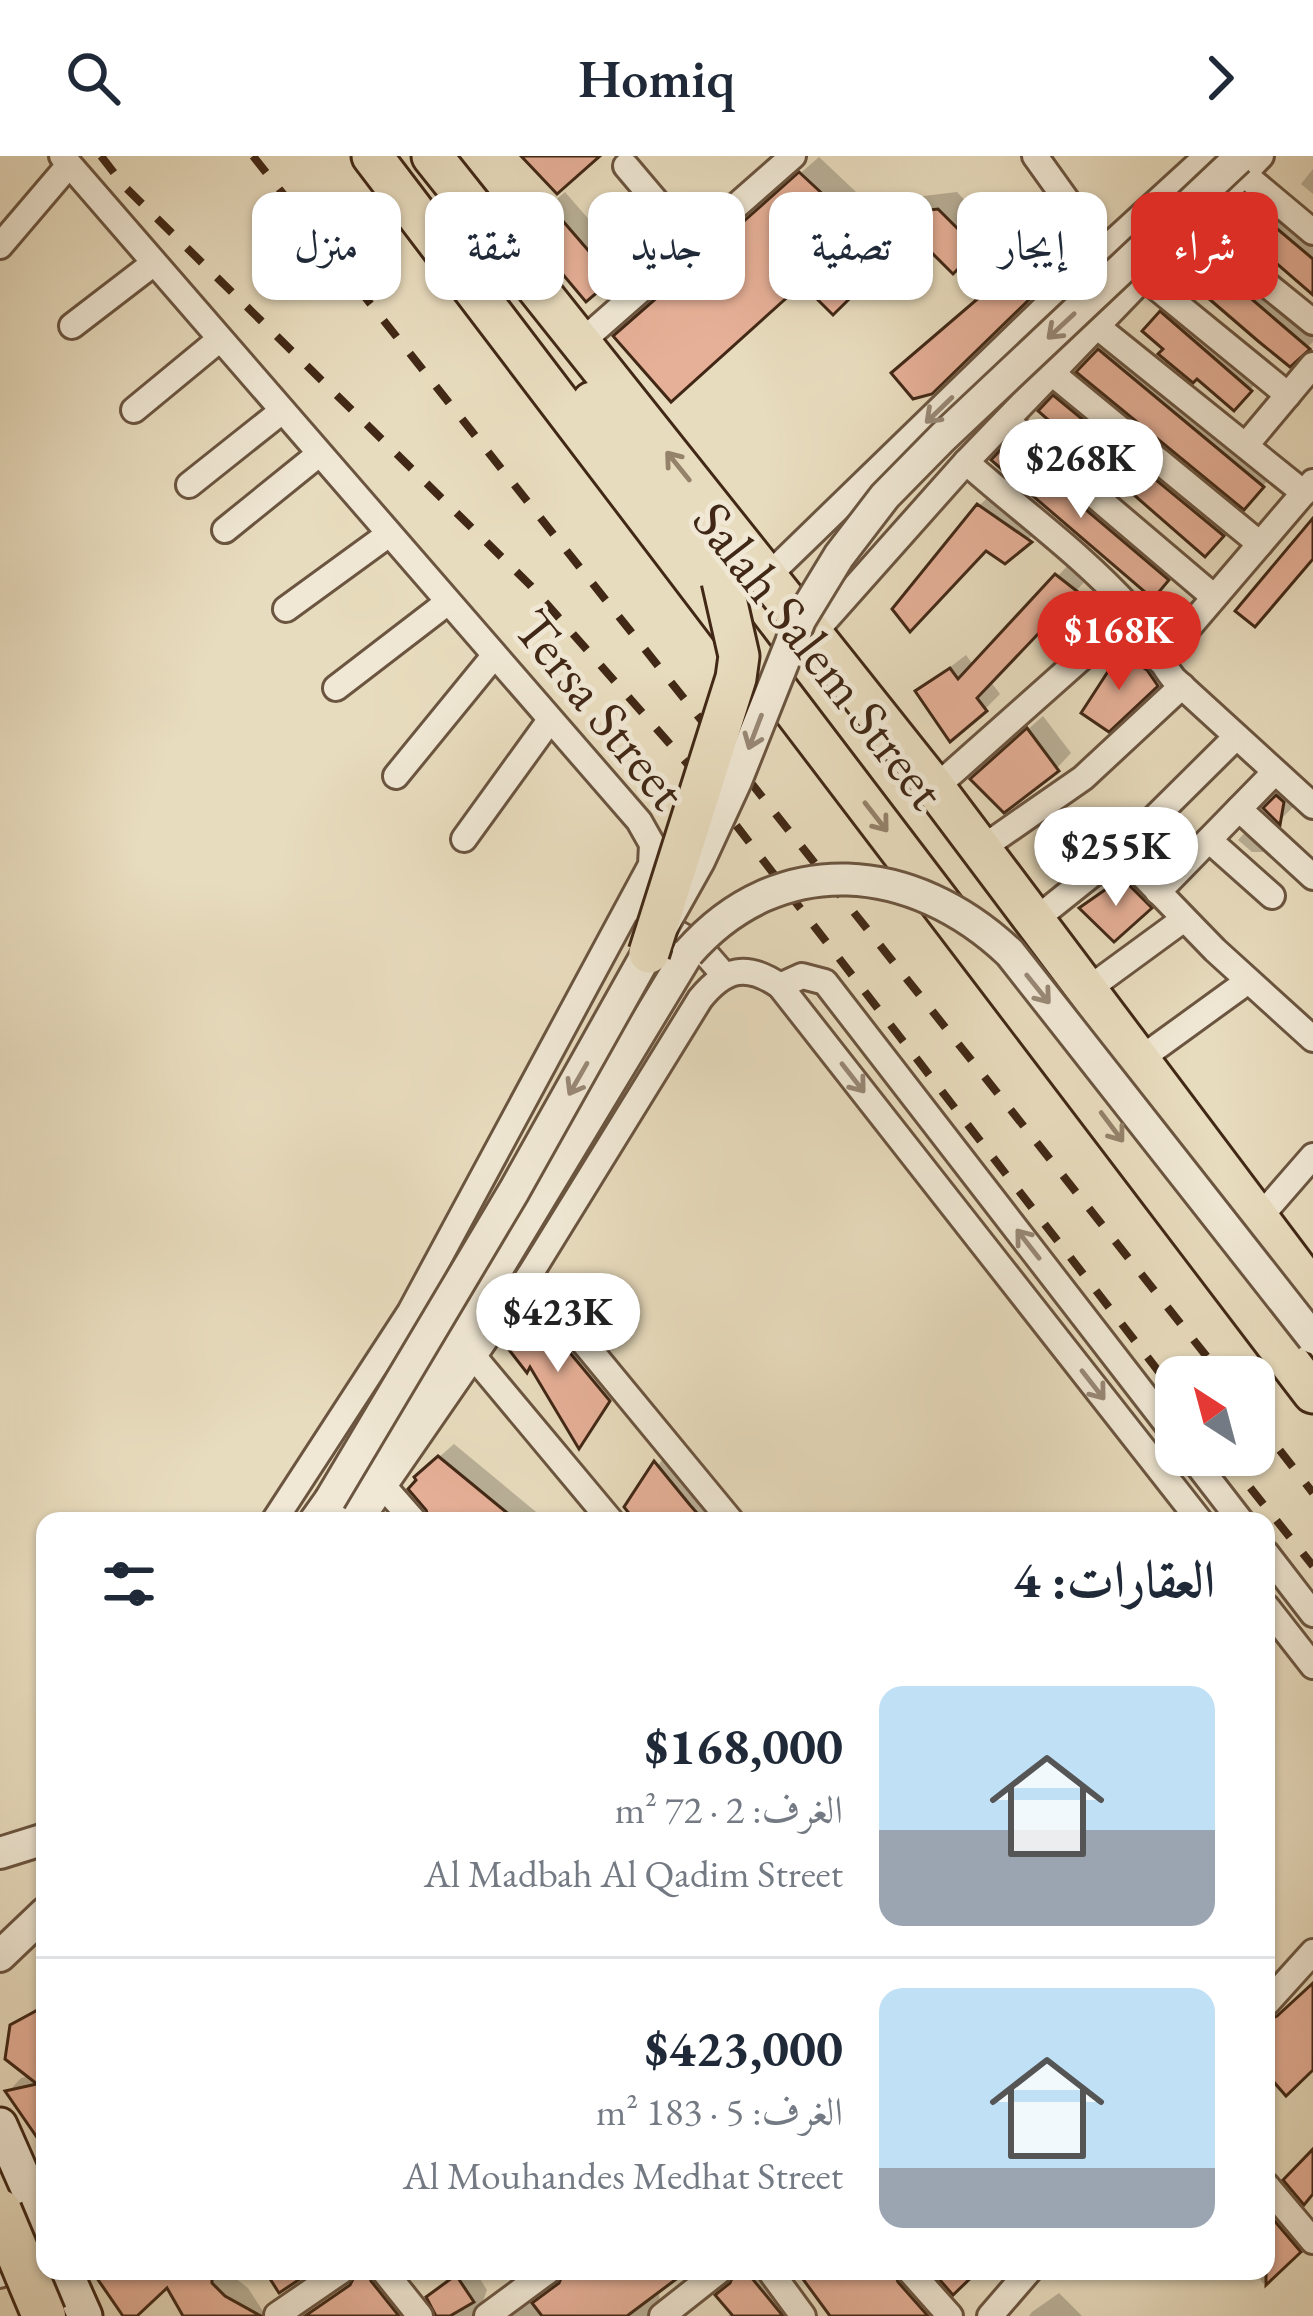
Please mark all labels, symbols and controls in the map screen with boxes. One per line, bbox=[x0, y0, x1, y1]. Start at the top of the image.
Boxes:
text: Homiq bbox=[578, 43, 735, 113]
icon: search bbox=[60, 45, 126, 111]
icon: forward bbox=[1187, 45, 1253, 111]
chip: منزل bbox=[252, 192, 401, 300]
chip: شقة bbox=[425, 192, 564, 300]
chip: جديد bbox=[588, 192, 745, 300]
chip: تصفية bbox=[769, 192, 933, 300]
chip: إيجار bbox=[957, 192, 1107, 300]
chip: شراء bbox=[1131, 192, 1278, 300]
one-way arrow bbox=[1047, 311, 1076, 339]
one-way arrow bbox=[925, 395, 954, 424]
pin: $268K bbox=[997, 419, 1165, 521]
text: $268K bbox=[1026, 432, 1136, 483]
one-way arrow bbox=[665, 451, 692, 483]
street label: Salah Salem Street bbox=[678, 487, 962, 823]
pin: $168K bbox=[1035, 591, 1203, 693]
street label: Tersa Street bbox=[499, 594, 703, 824]
text: $168K bbox=[1064, 604, 1174, 655]
one-way arrow bbox=[742, 712, 764, 749]
one-way arrow bbox=[862, 800, 889, 832]
pin: $255K bbox=[1032, 807, 1200, 909]
text: $255K bbox=[1061, 820, 1171, 871]
one-way arrow bbox=[1024, 972, 1051, 1004]
one-way arrow bbox=[566, 1060, 589, 1095]
one-way arrow bbox=[839, 1061, 865, 1093]
one-way arrow bbox=[1098, 1111, 1124, 1143]
one-way arrow bbox=[1015, 1228, 1041, 1261]
pin: $423K bbox=[474, 1273, 642, 1375]
text: $423K bbox=[503, 1286, 613, 1337]
north arrow bbox=[1155, 1356, 1275, 1476]
map controls bbox=[1155, 1356, 1275, 1476]
one-way arrow bbox=[1079, 1368, 1106, 1400]
text: العقارات: 4 bbox=[1013, 1546, 1215, 1612]
icon: filters bbox=[96, 1551, 162, 1617]
text: $168,000 bbox=[645, 1713, 843, 1779]
icon: home bbox=[975, 1734, 1119, 1878]
text: الغرف: 2 · 72 m² bbox=[615, 1784, 843, 1835]
text: Al Madbah Al Qadim Street bbox=[424, 1848, 843, 1899]
text: $423,000 bbox=[645, 2015, 843, 2081]
icon: home bbox=[975, 2036, 1119, 2180]
text: الغرف: 5 · 183 m² bbox=[596, 2086, 843, 2137]
text: Al Mouhandes Medhat Street bbox=[403, 2150, 843, 2201]

